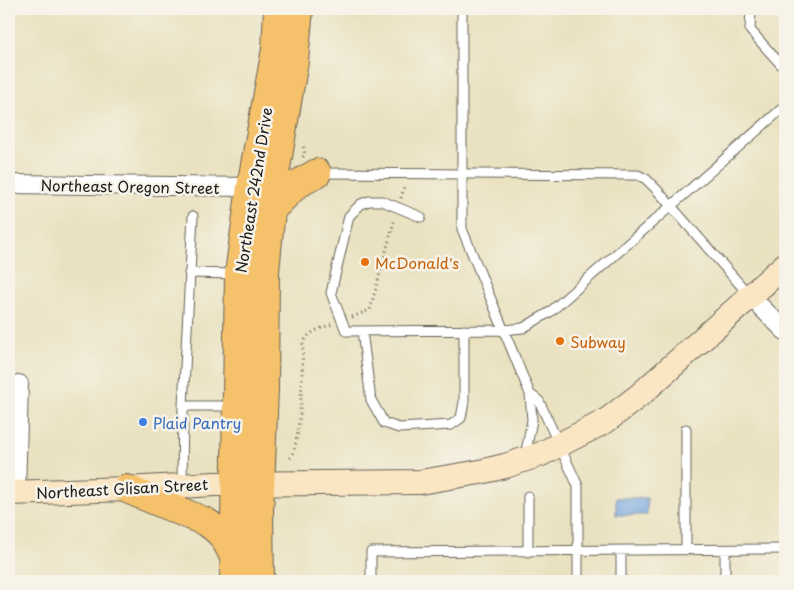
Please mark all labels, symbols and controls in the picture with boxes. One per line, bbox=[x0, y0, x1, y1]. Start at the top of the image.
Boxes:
street label: Northeast 242nd Drive bbox=[229, 106, 277, 274]
street label: Northeast Oregon Street bbox=[40, 173, 220, 199]
place label: McDonald's bbox=[375, 251, 459, 274]
marker: McDonald's bbox=[359, 256, 371, 268]
place label: Subway bbox=[570, 330, 626, 353]
marker: Subway bbox=[554, 335, 566, 347]
place label: Plaid Pantry bbox=[153, 411, 241, 434]
marker: Plaid Pantry bbox=[137, 416, 149, 428]
street label: Northeast Glisan Street bbox=[35, 472, 209, 504]

